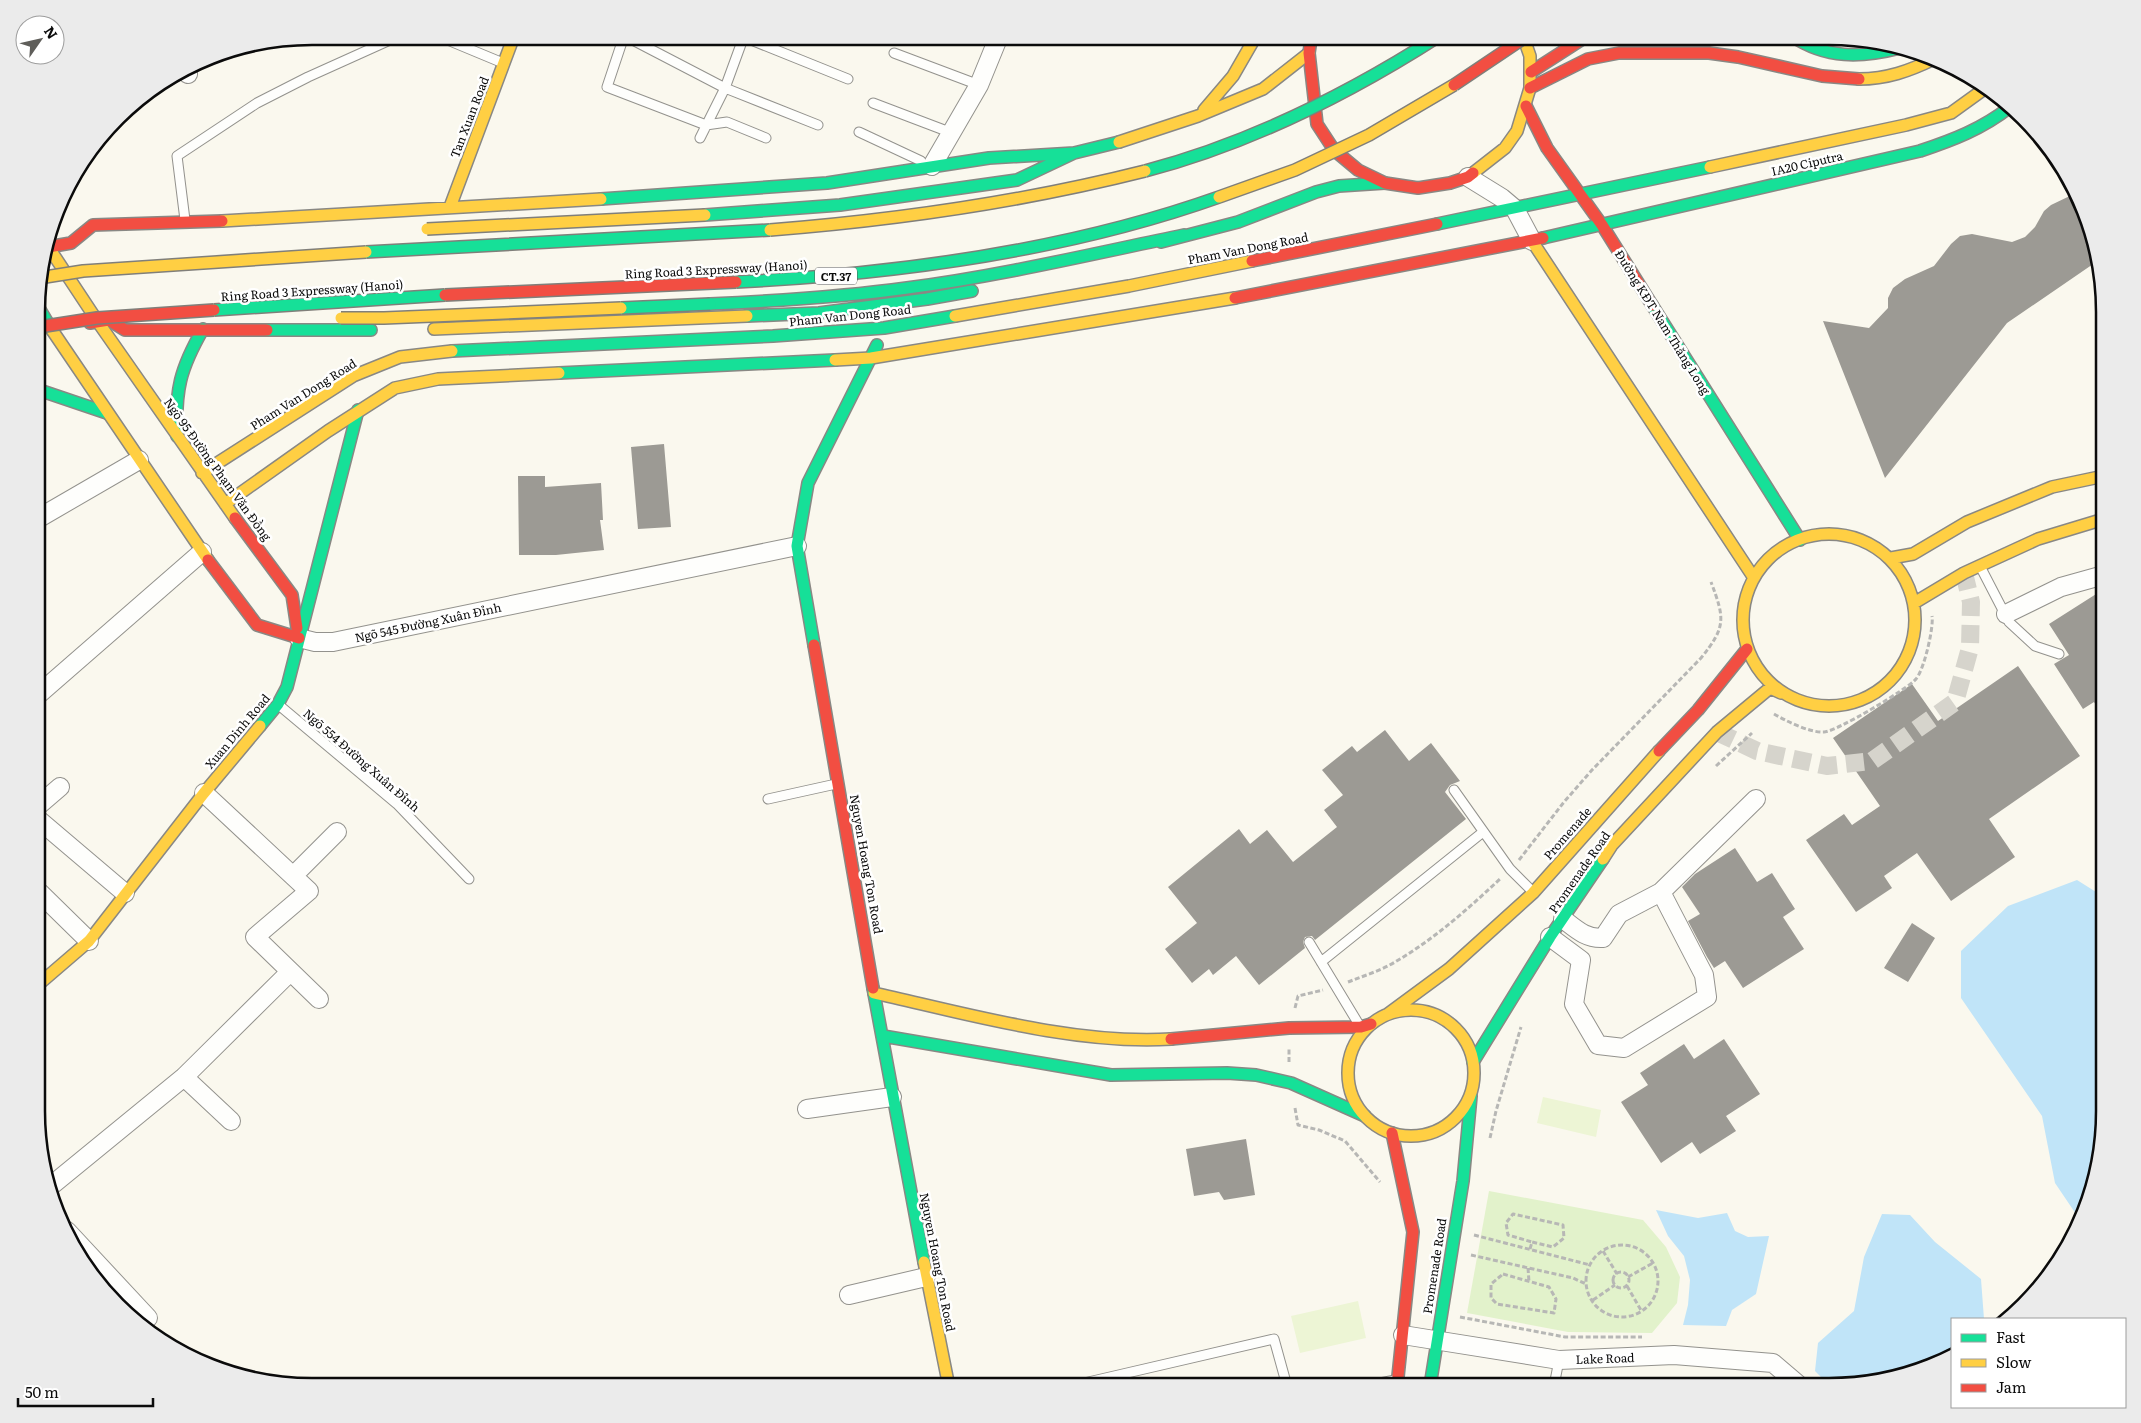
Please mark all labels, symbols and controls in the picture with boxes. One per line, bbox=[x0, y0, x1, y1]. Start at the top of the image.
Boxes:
north arrow bbox=[15, 15, 65, 65]
text: N bbox=[40, 22, 63, 43]
street label: Tan Xuan Road bbox=[445, 73, 493, 160]
street label: IA20 Ciputra bbox=[1769, 146, 1845, 180]
street label: Pham Van Dong Road bbox=[1186, 227, 1310, 269]
street label: Đường KĐT Nam Thăng Long bbox=[1611, 246, 1715, 398]
street label: Ring Road 3 Expressway (Hanoi) bbox=[624, 255, 808, 283]
road number: CT.37 bbox=[815, 268, 857, 284]
street label: Ring Road 3 Expressway (Hanoi) bbox=[220, 275, 404, 305]
street label: Pham Van Dong Road bbox=[788, 300, 913, 330]
street label: Pham Van Dong Road bbox=[246, 354, 360, 434]
street label: Ngõ 95 Đường Phạm Văn Đồng bbox=[160, 394, 276, 544]
street label: Ngõ 545 Đường Xuân Đỉnh bbox=[353, 598, 503, 646]
street label: Xuan Dinh Road bbox=[200, 689, 274, 772]
street label: Ngõ 554 Đường Xuân Đỉnh bbox=[300, 704, 424, 816]
street label: Nguyen Hoang Ton Road bbox=[846, 793, 888, 936]
street label: Promenade bbox=[1539, 803, 1595, 863]
street label: Promenade Road bbox=[1544, 827, 1614, 917]
street label: Nguyen Hoang Ton Road bbox=[916, 1191, 960, 1334]
street label: Promenade Road bbox=[1418, 1216, 1451, 1315]
legend bbox=[1951, 1318, 2126, 1408]
text: Fast bbox=[1996, 1325, 2025, 1348]
street label: Lake Road bbox=[1575, 1348, 1635, 1368]
text: Slow bbox=[1996, 1350, 2031, 1373]
text: Jam bbox=[1996, 1375, 2027, 1398]
scale bar bbox=[18, 1376, 152, 1408]
text: 50 m bbox=[25, 1380, 59, 1403]

